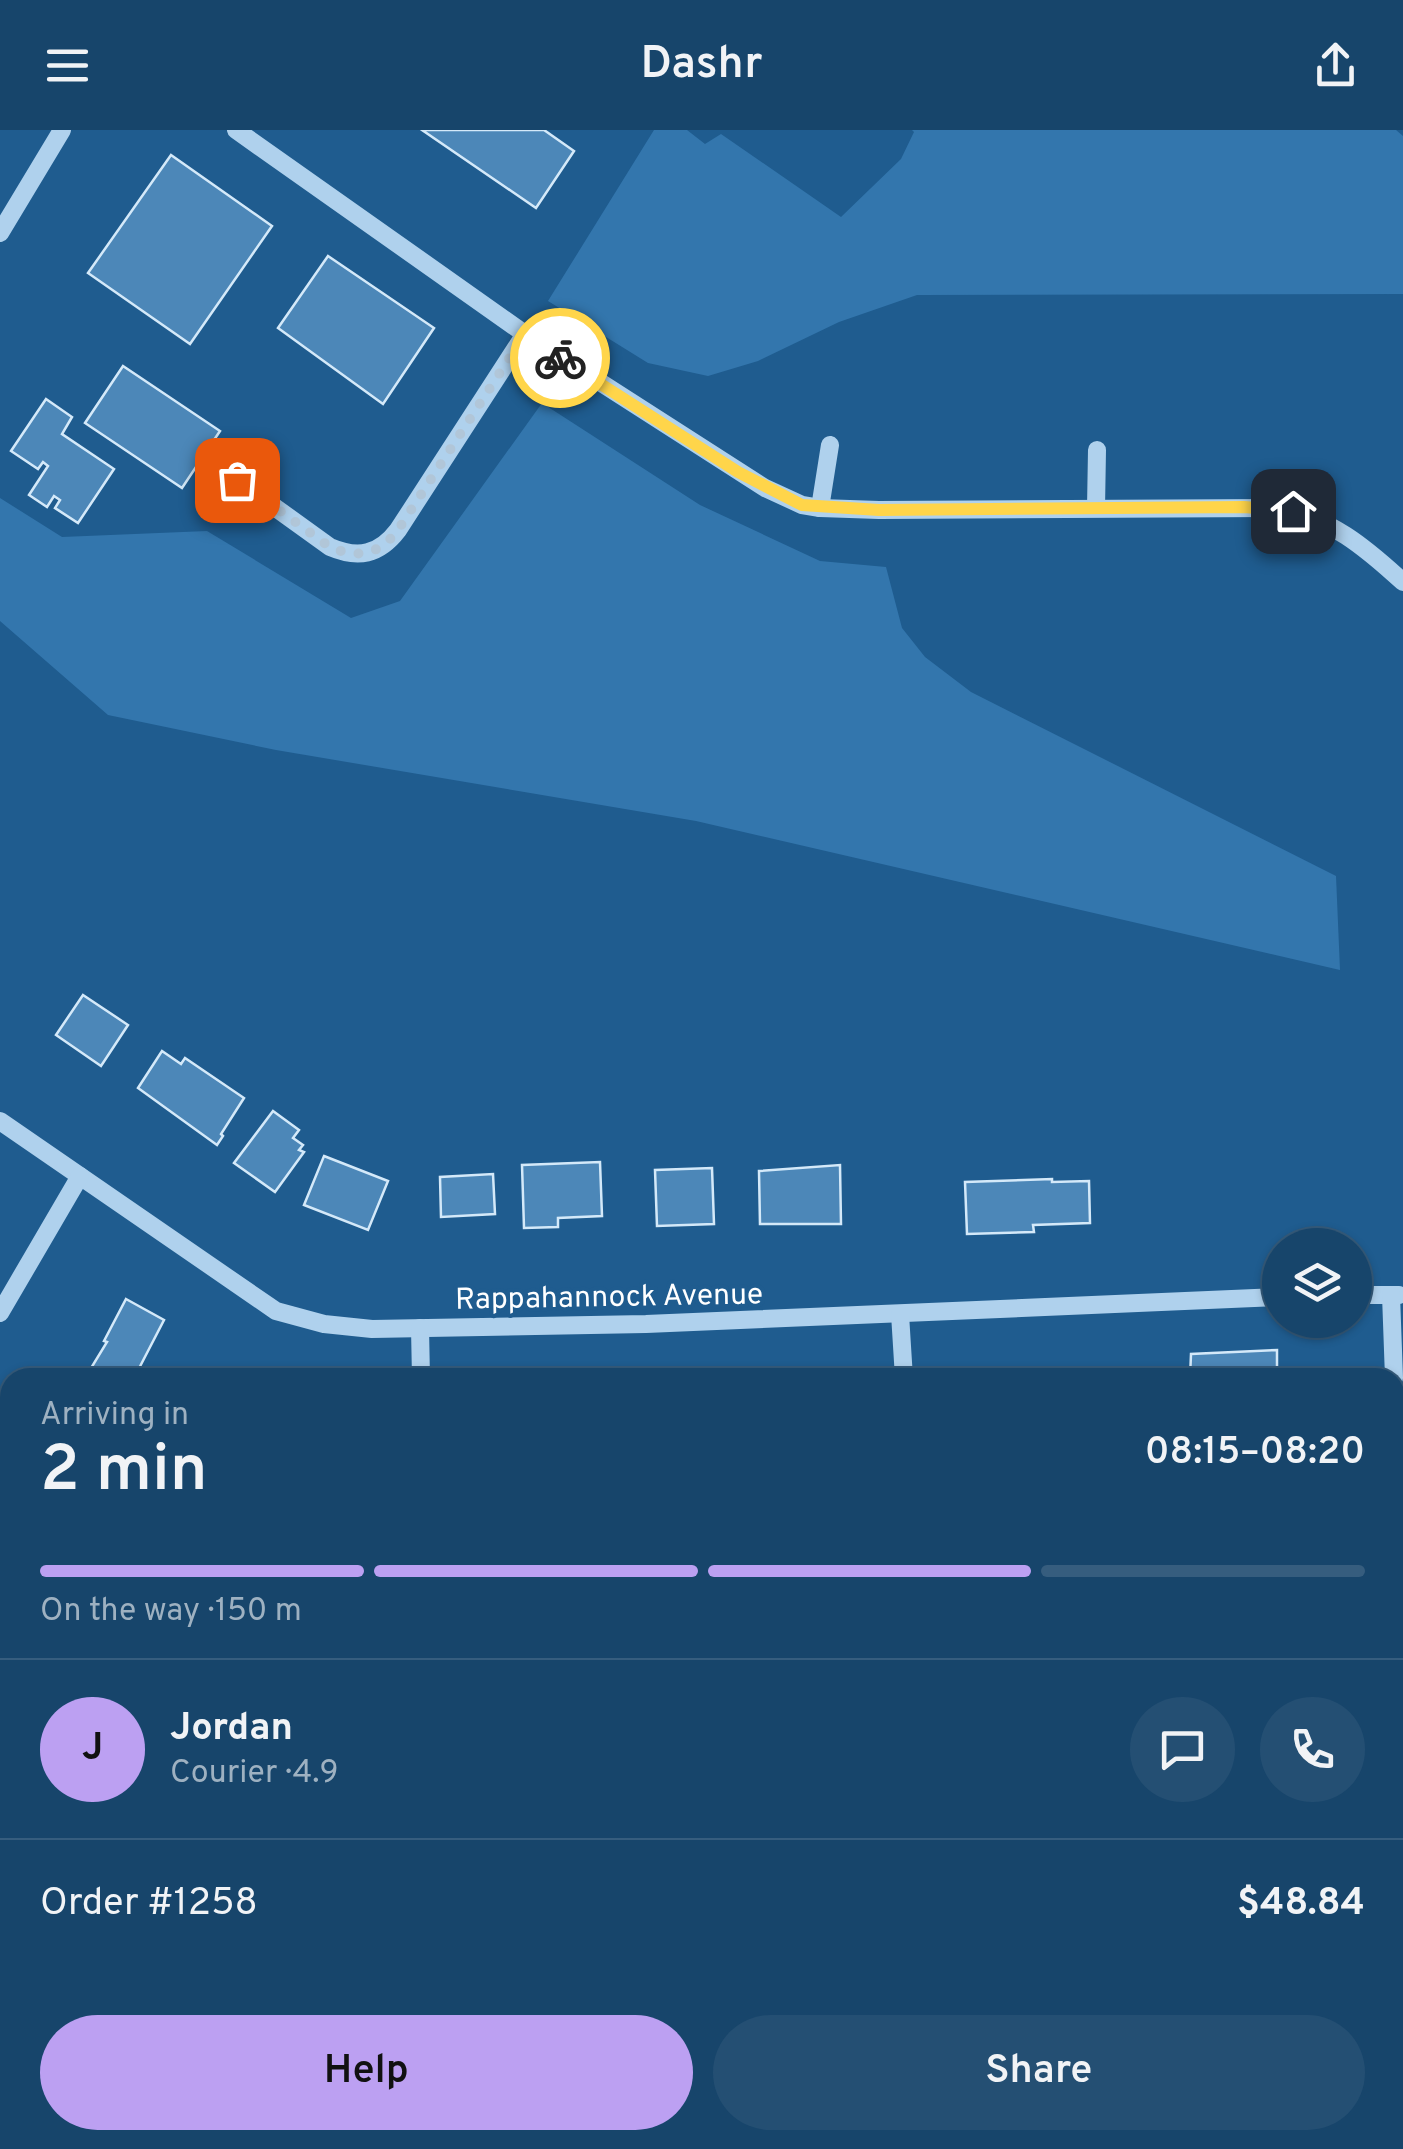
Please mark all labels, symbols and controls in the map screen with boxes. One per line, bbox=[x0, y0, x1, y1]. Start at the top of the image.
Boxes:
text: Dashr bbox=[640, 37, 763, 94]
icon: menu bbox=[40, 38, 95, 93]
icon: share bbox=[1308, 38, 1363, 93]
courier bbox=[510, 308, 610, 408]
icon: bike bbox=[533, 331, 588, 386]
pin bbox=[195, 438, 280, 523]
icon: bag bbox=[210, 453, 265, 508]
pin bbox=[1251, 469, 1336, 554]
icon: home bbox=[1266, 484, 1321, 539]
map controls bbox=[1262, 1228, 1372, 1338]
button: layers bbox=[1262, 1228, 1372, 1338]
street label: Rappahannock Avenue bbox=[455, 1277, 763, 1320]
text: Arriving in bbox=[40, 1396, 189, 1436]
text: 08:15–08:20 bbox=[1145, 1429, 1365, 1478]
text: 2 min bbox=[40, 1432, 208, 1514]
text: On the way · 150 m bbox=[40, 1592, 302, 1632]
button: chat bbox=[1130, 1697, 1235, 1802]
button: phone bbox=[1260, 1697, 1365, 1802]
text: Jordan bbox=[170, 1705, 293, 1754]
text: J bbox=[82, 1725, 103, 1774]
text: Courier · 4.9 bbox=[170, 1754, 339, 1794]
text: Order #1258 bbox=[40, 1880, 258, 1929]
text: $48.84 bbox=[1237, 1880, 1365, 1929]
button: Help bbox=[40, 2015, 693, 2130]
button: Share bbox=[713, 2015, 1365, 2130]

